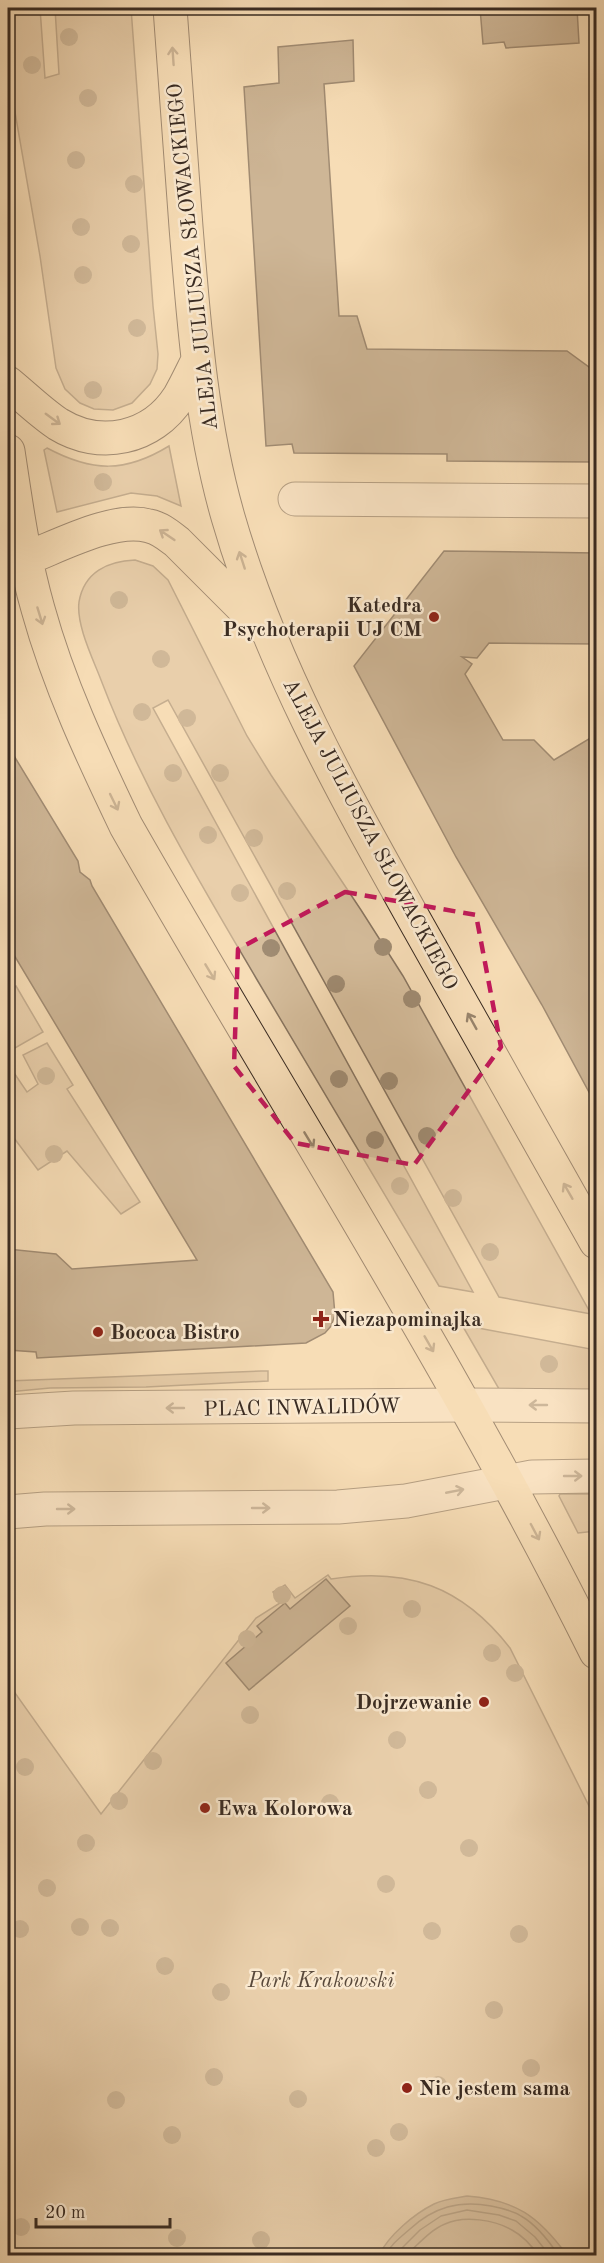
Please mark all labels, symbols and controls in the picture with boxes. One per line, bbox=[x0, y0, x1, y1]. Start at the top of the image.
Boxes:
one-way arrow bbox=[168, 46, 179, 66]
street label: ALEJA JULIUSZA SŁOWACKIEGO bbox=[165, 82, 222, 432]
one-way arrow bbox=[45, 413, 61, 426]
one-way arrow bbox=[159, 529, 176, 541]
one-way arrow bbox=[236, 551, 247, 570]
place label: Katedra Psychoterapii UJ CM bbox=[223, 596, 422, 641]
one-way arrow bbox=[35, 606, 46, 625]
marker: Katedra Psychoterapii UJ CM bbox=[427, 610, 441, 624]
street label: ALEJA JULIUSZA SŁOWACKIEGO bbox=[278, 676, 461, 994]
one-way arrow bbox=[109, 793, 121, 811]
one-way arrow bbox=[204, 963, 216, 980]
one-way arrow bbox=[465, 1013, 477, 1030]
one-way arrow bbox=[303, 1131, 315, 1148]
one-way arrow bbox=[561, 1183, 573, 1200]
place label: Niezapominajka bbox=[333, 1310, 482, 1331]
marker: Niezapominajka bbox=[314, 1312, 328, 1326]
place label: Bococa Bistro bbox=[110, 1323, 240, 1344]
marker: Bococa Bistro bbox=[91, 1325, 105, 1339]
one-way arrow bbox=[424, 1335, 436, 1352]
street label: PLAC INWALIDÓW bbox=[203, 1391, 401, 1421]
one-way arrow bbox=[529, 1400, 549, 1411]
one-way arrow bbox=[166, 1402, 186, 1414]
one-way arrow bbox=[562, 1470, 582, 1482]
one-way arrow bbox=[444, 1485, 464, 1496]
one-way arrow bbox=[250, 1502, 270, 1514]
one-way arrow bbox=[55, 1503, 75, 1515]
one-way arrow bbox=[529, 1523, 541, 1540]
place label: Dojrzewanie bbox=[356, 1693, 472, 1714]
marker: Dojrzewanie bbox=[477, 1695, 491, 1709]
place label: Ewa Kolorowa bbox=[217, 1799, 353, 1820]
marker: Ewa Kolorowa bbox=[198, 1801, 212, 1815]
park label: Park Krakowski bbox=[247, 1971, 394, 1992]
place label: Nie jestem sama bbox=[419, 2079, 570, 2100]
marker: Nie jestem sama bbox=[400, 2081, 414, 2095]
scale bar bbox=[36, 2191, 170, 2229]
text: 20 m bbox=[45, 2204, 85, 2222]

